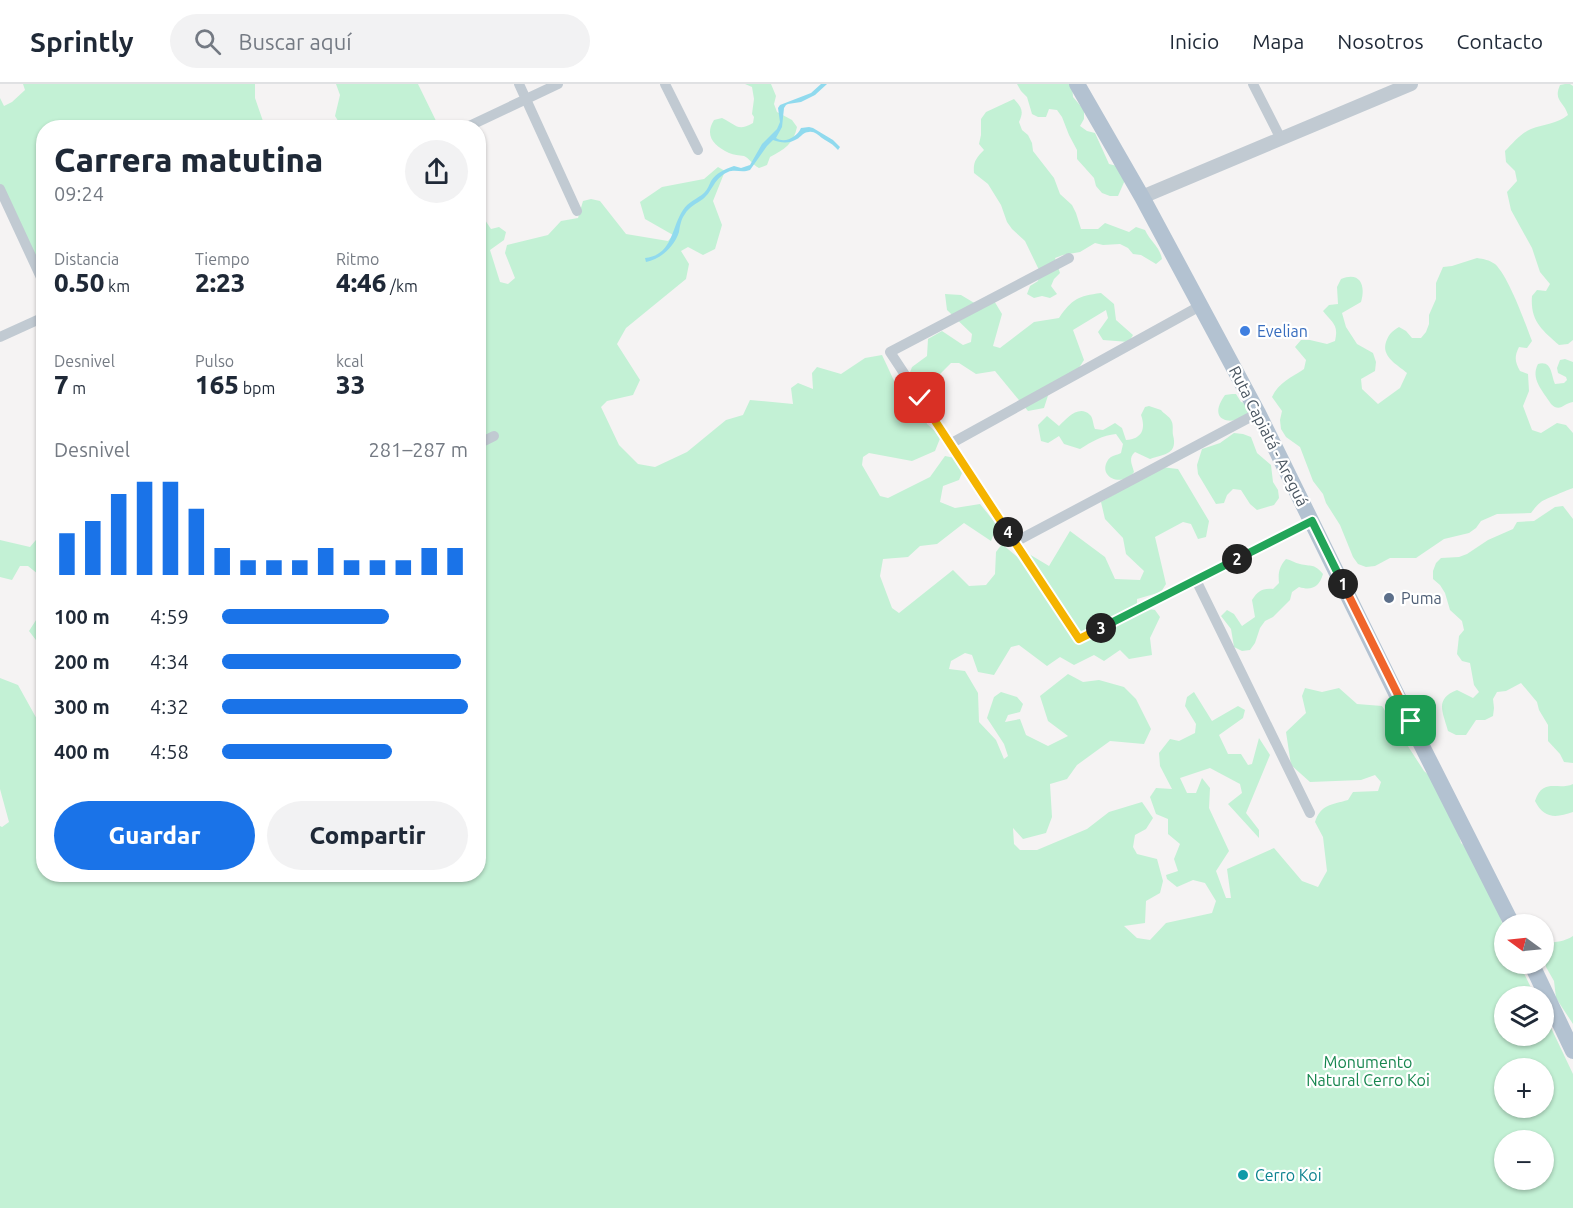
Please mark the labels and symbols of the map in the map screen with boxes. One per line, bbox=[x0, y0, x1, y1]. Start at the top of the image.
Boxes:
place label: Evelian bbox=[1257, 322, 1308, 340]
marker: Evelian bbox=[1238, 324, 1252, 338]
street label: Ruta Capiatá - Areguá bbox=[1226, 363, 1312, 509]
pin bbox=[894, 372, 945, 423]
pin: 4 bbox=[993, 517, 1023, 547]
pin: 2 bbox=[1222, 544, 1252, 574]
pin: 1 bbox=[1328, 569, 1358, 599]
place label: Puma bbox=[1401, 589, 1442, 607]
marker: Puma bbox=[1382, 591, 1396, 605]
pin: 3 bbox=[1086, 613, 1116, 643]
pin bbox=[1385, 695, 1436, 746]
north arrow bbox=[1494, 914, 1554, 974]
park label: Monumento Natural Cerro Koi bbox=[1306, 1053, 1430, 1089]
place label: Cerro Koi bbox=[1255, 1166, 1322, 1184]
marker: Cerro Koi bbox=[1236, 1168, 1250, 1182]

